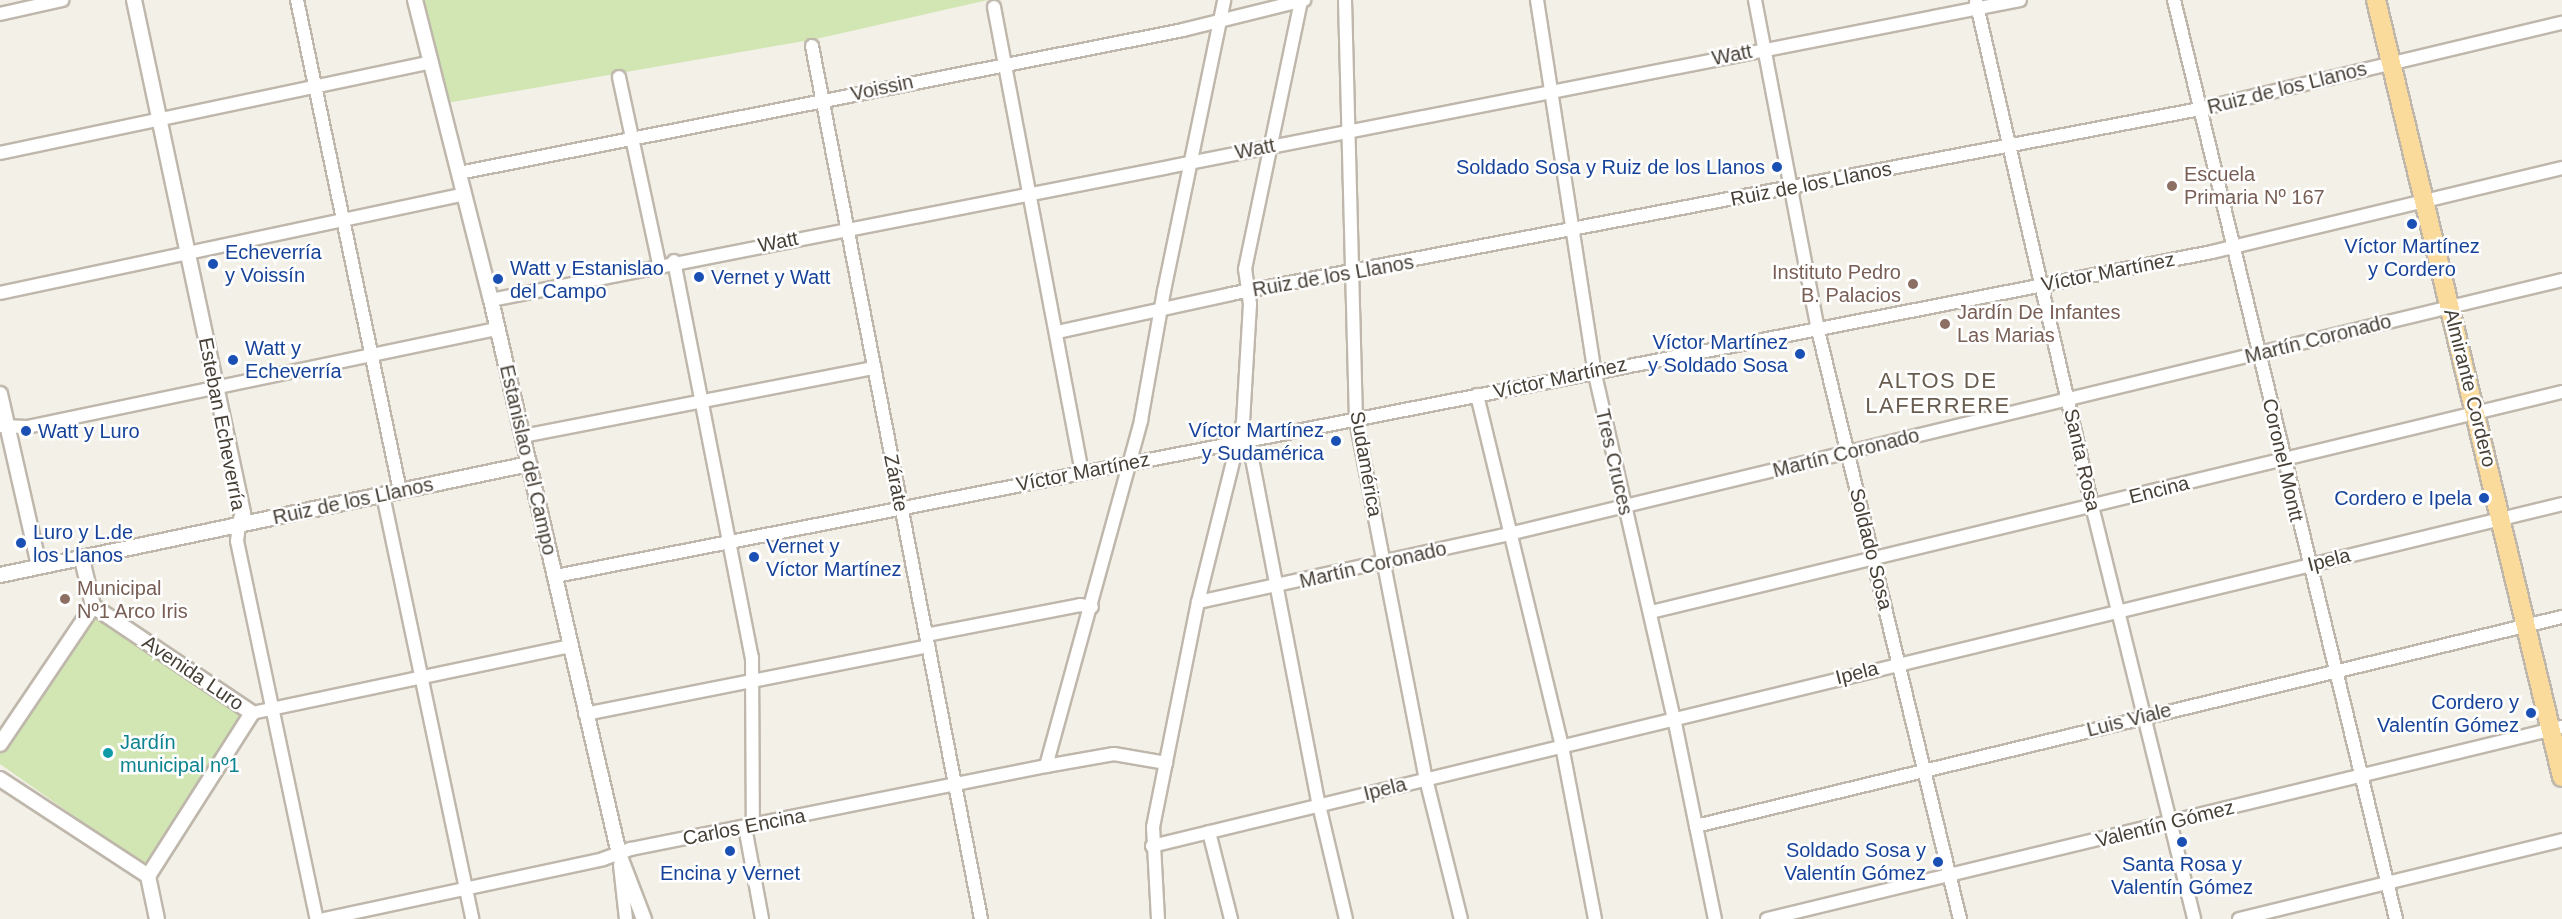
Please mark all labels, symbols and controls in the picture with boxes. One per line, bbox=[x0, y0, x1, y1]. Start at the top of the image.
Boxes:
street label: Watt bbox=[1710, 39, 1754, 71]
street label: Ruiz de los Llanos bbox=[2205, 57, 2369, 119]
street label: Voissin bbox=[849, 70, 915, 106]
street label: Watt bbox=[1233, 133, 1277, 165]
place label: Soldado Sosa y Ruiz de los Llanos bbox=[1456, 155, 1765, 179]
street label: Ruiz de los Llanos bbox=[1728, 157, 1894, 211]
marker: Soldado Sosa y Ruiz de los Llanos bbox=[1770, 160, 1784, 174]
place label: Escuela Primaria Nº 167 bbox=[2184, 162, 2325, 209]
marker: Escuela Primaria Nº 167 bbox=[2165, 179, 2179, 193]
marker: Víctor Martínez y Cordero bbox=[2405, 217, 2419, 231]
street label: Watt bbox=[756, 226, 800, 258]
place label: Víctor Martínez y Cordero bbox=[2344, 234, 2480, 281]
place label: Echeverría y Voissín bbox=[225, 240, 322, 287]
street label: Víctor Martínez bbox=[2039, 247, 2177, 297]
street label: Ruiz de los Llanos bbox=[1250, 250, 1416, 302]
place label: Watt y Estanislao del Campo bbox=[510, 256, 664, 303]
marker: Echeverría y Voissín bbox=[206, 257, 220, 271]
place label: Instituto Pedro B. Palacios bbox=[1772, 260, 1901, 307]
place label: Vernet y Watt bbox=[711, 265, 830, 289]
marker: Vernet y Watt bbox=[692, 270, 706, 284]
marker: Watt y Estanislao del Campo bbox=[491, 272, 505, 286]
marker: Instituto Pedro B. Palacios bbox=[1906, 277, 1920, 291]
place label: Jardín De Infantes Las Marias bbox=[1957, 300, 2120, 347]
street label: Almirante Cordero bbox=[2439, 306, 2501, 470]
street label: Martín Coronado bbox=[2242, 309, 2394, 369]
marker: Jardín De Infantes Las Marias bbox=[1938, 317, 1952, 331]
place label: Víctor Martínez y Soldado Sosa bbox=[1648, 330, 1788, 377]
street label: Esteban Echeverría bbox=[193, 335, 251, 513]
place label: Watt y Echeverría bbox=[245, 336, 342, 383]
marker: Víctor Martínez y Soldado Sosa bbox=[1793, 347, 1807, 361]
street label: Víctor Martínez bbox=[1491, 352, 1629, 404]
marker: Watt y Echeverría bbox=[226, 353, 240, 367]
street label: Estanislao del Campo bbox=[494, 363, 562, 557]
district label: ALTOS DE LAFERRERE bbox=[1865, 367, 2011, 418]
street label: Coronel Montt bbox=[2257, 396, 2309, 524]
street label: Santa Rosa bbox=[2059, 406, 2105, 514]
street label: Tres Cruces bbox=[1590, 407, 1638, 517]
street label: Sudamérica bbox=[1345, 409, 1387, 519]
place label: Víctor Martínez y Sudamérica bbox=[1188, 418, 1324, 465]
place label: Watt y Luro bbox=[38, 419, 140, 443]
street label: Martín Coronado bbox=[1770, 423, 1922, 483]
marker: Watt y Luro bbox=[19, 424, 33, 438]
marker: Víctor Martínez y Sudamérica bbox=[1329, 434, 1343, 448]
street label: Víctor Martínez bbox=[1014, 447, 1152, 497]
street label: Zárate bbox=[879, 452, 913, 514]
street label: Encina bbox=[2126, 471, 2192, 509]
street label: Ruiz de los Llanos bbox=[271, 472, 435, 530]
street label: Soldado Sosa bbox=[1844, 486, 1898, 612]
place label: Cordero e Ipela bbox=[2334, 486, 2472, 510]
marker: Cordero e Ipela bbox=[2477, 491, 2491, 505]
place label: Luro y L.de los Llanos bbox=[33, 520, 133, 567]
place label: Vernet y Víctor Martínez bbox=[766, 534, 902, 581]
marker: Luro y L.de los Llanos bbox=[14, 536, 28, 550]
street label: Martín Coronado bbox=[1297, 536, 1449, 594]
street label: Ipela bbox=[2305, 543, 2353, 577]
marker: Vernet y Víctor Martínez bbox=[747, 550, 761, 564]
place label: Municipal Nº1 Arco Iris bbox=[77, 576, 189, 623]
marker: Municipal Nº1 Arco Iris bbox=[58, 592, 72, 606]
street label: Avenida Luro bbox=[138, 630, 248, 716]
street label: Ipela bbox=[1833, 656, 1881, 690]
place label: Cordero y Valentín Gómez bbox=[2377, 690, 2519, 737]
street label: Luis Viale bbox=[2084, 698, 2174, 742]
marker: Cordero y Valentín Gómez bbox=[2524, 706, 2538, 720]
place label: Jardín municipal nº1 bbox=[120, 730, 240, 777]
marker: Jardín municipal nº1 bbox=[101, 746, 115, 760]
street label: Ipela bbox=[1361, 772, 1409, 806]
street label: Valentín Gómez bbox=[2093, 795, 2237, 853]
street label: Carlos Encina bbox=[681, 803, 807, 851]
marker: Santa Rosa y Valentín Gómez bbox=[2175, 835, 2189, 849]
place label: Soldado Sosa y Valentín Gómez bbox=[1784, 838, 1926, 885]
marker: Encina y Vernet bbox=[723, 844, 737, 858]
place label: Santa Rosa y Valentín Gómez bbox=[2111, 852, 2253, 899]
marker: Soldado Sosa y Valentín Gómez bbox=[1931, 855, 1945, 869]
place label: Encina y Vernet bbox=[660, 861, 800, 885]

